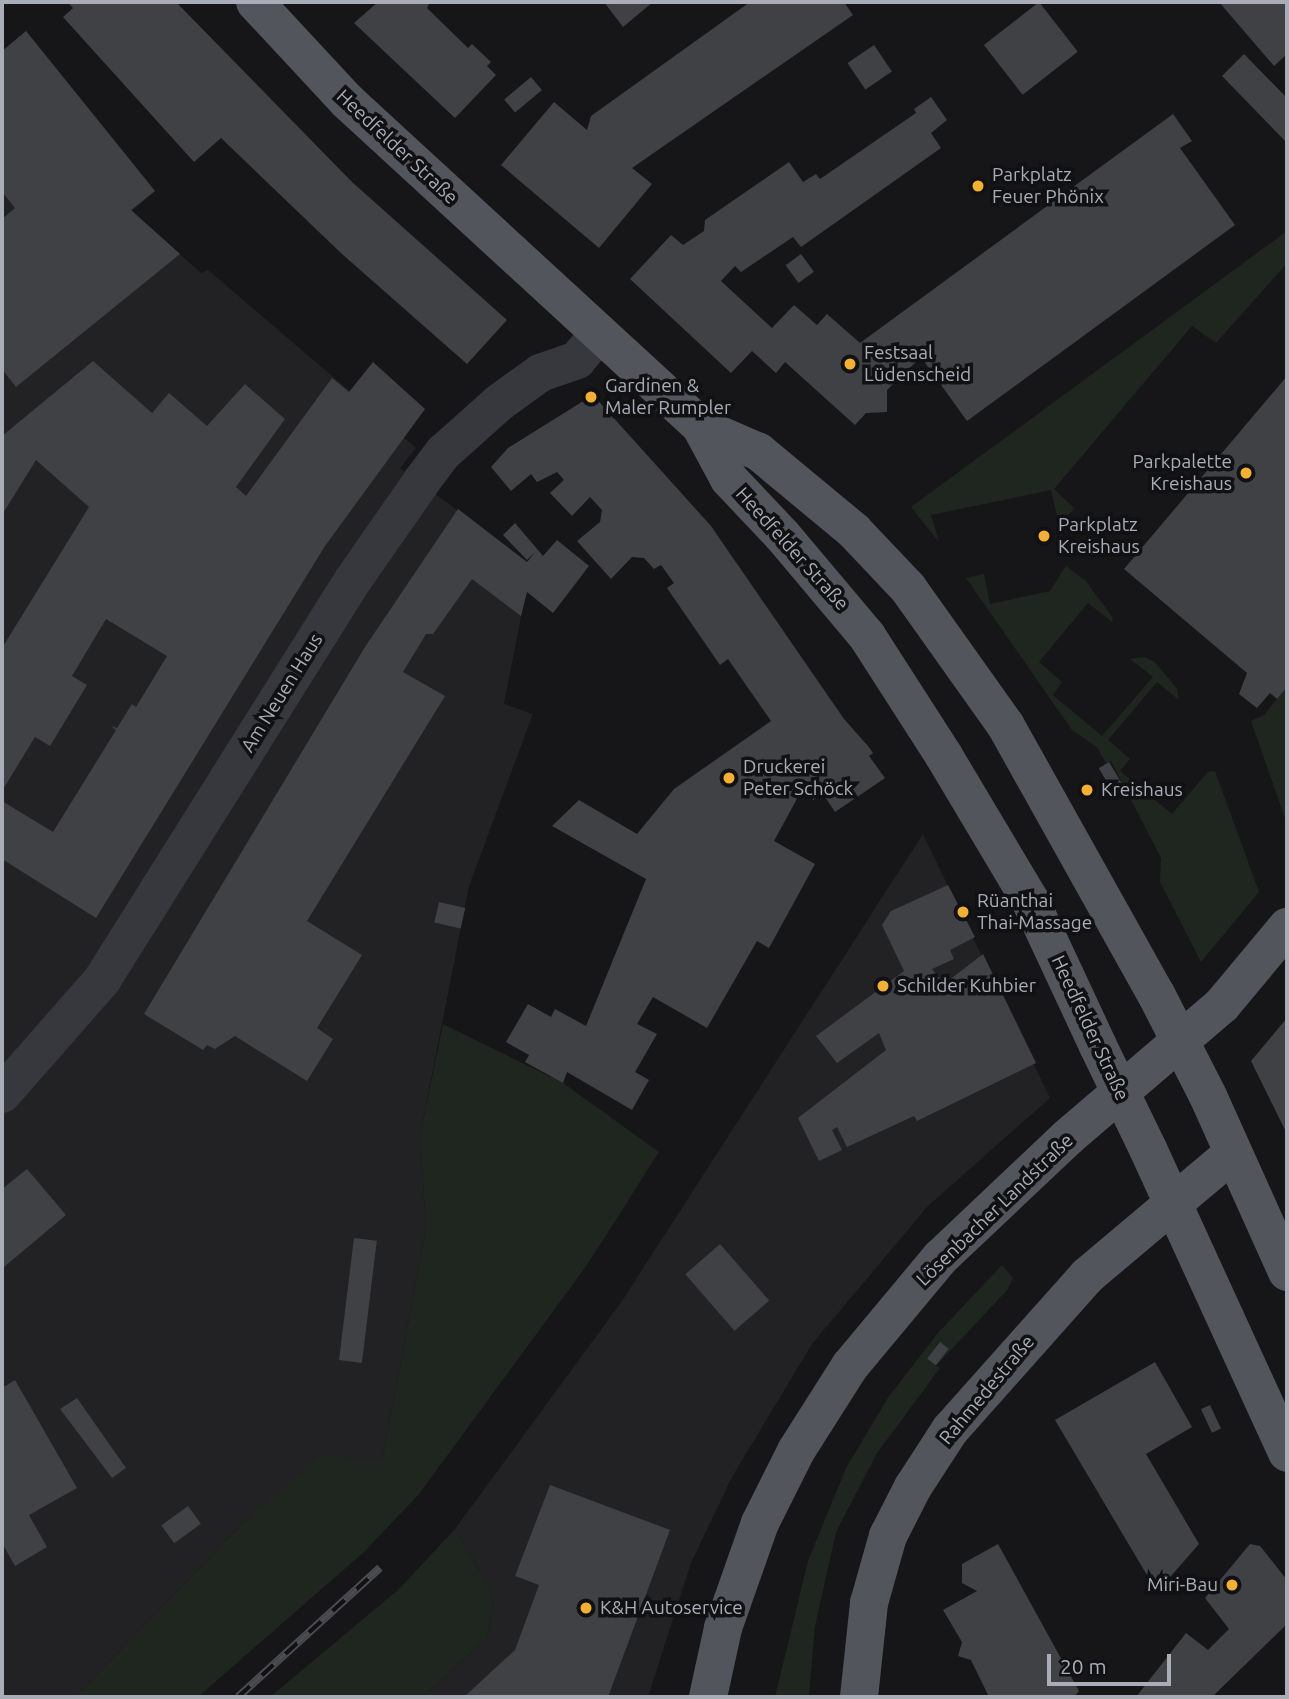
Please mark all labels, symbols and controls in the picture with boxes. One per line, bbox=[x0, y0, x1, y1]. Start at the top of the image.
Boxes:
street label: Heedfelder Straße bbox=[332, 85, 462, 209]
place label: Parkplatz Feuer Phönix bbox=[992, 164, 1104, 208]
marker: Parkplatz Feuer Phönix bbox=[970, 178, 986, 194]
place label: Festsaal Lüdenscheid bbox=[864, 342, 971, 386]
marker: Festsaal Lüdenscheid bbox=[842, 356, 858, 372]
place label: Gardinen & Maler Rumpler bbox=[605, 375, 731, 419]
marker: Gardinen & Maler Rumpler bbox=[583, 389, 599, 405]
place label: Parkpalette Kreishaus bbox=[1133, 451, 1232, 495]
marker: Parkpalette Kreishaus bbox=[1238, 465, 1254, 481]
street label: Heedfelder Straße bbox=[731, 483, 853, 615]
place label: Parkplatz Kreishaus bbox=[1058, 514, 1140, 558]
marker: Parkplatz Kreishaus bbox=[1036, 528, 1052, 544]
street label: Am Neuen Haus bbox=[236, 629, 328, 757]
place label: Druckerei Peter Schöck bbox=[743, 756, 853, 800]
marker: Druckerei Peter Schöck bbox=[721, 770, 737, 786]
place label: Kreishaus bbox=[1101, 779, 1183, 801]
marker: Kreishaus bbox=[1079, 782, 1095, 798]
place label: Rüanthai Thai-Massage bbox=[977, 890, 1092, 934]
marker: Rüanthai Thai-Massage bbox=[955, 904, 971, 920]
street label: Heedfelder Straße bbox=[1046, 952, 1134, 1104]
place label: Schilder Kuhbier bbox=[897, 975, 1036, 997]
marker: Schilder Kuhbier bbox=[875, 978, 891, 994]
street label: Lösenbacher Landstraße bbox=[912, 1129, 1078, 1291]
street label: Rahmedestraße bbox=[935, 1331, 1039, 1449]
place label: Miri-Bau bbox=[1147, 1574, 1218, 1596]
marker: Miri-Bau bbox=[1224, 1577, 1240, 1593]
place label: K&H Autoservice bbox=[600, 1597, 743, 1619]
marker: K&H Autoservice bbox=[578, 1600, 594, 1616]
scale bar bbox=[1051, 1640, 1175, 1684]
text: 20 m bbox=[1060, 1654, 1107, 1678]

